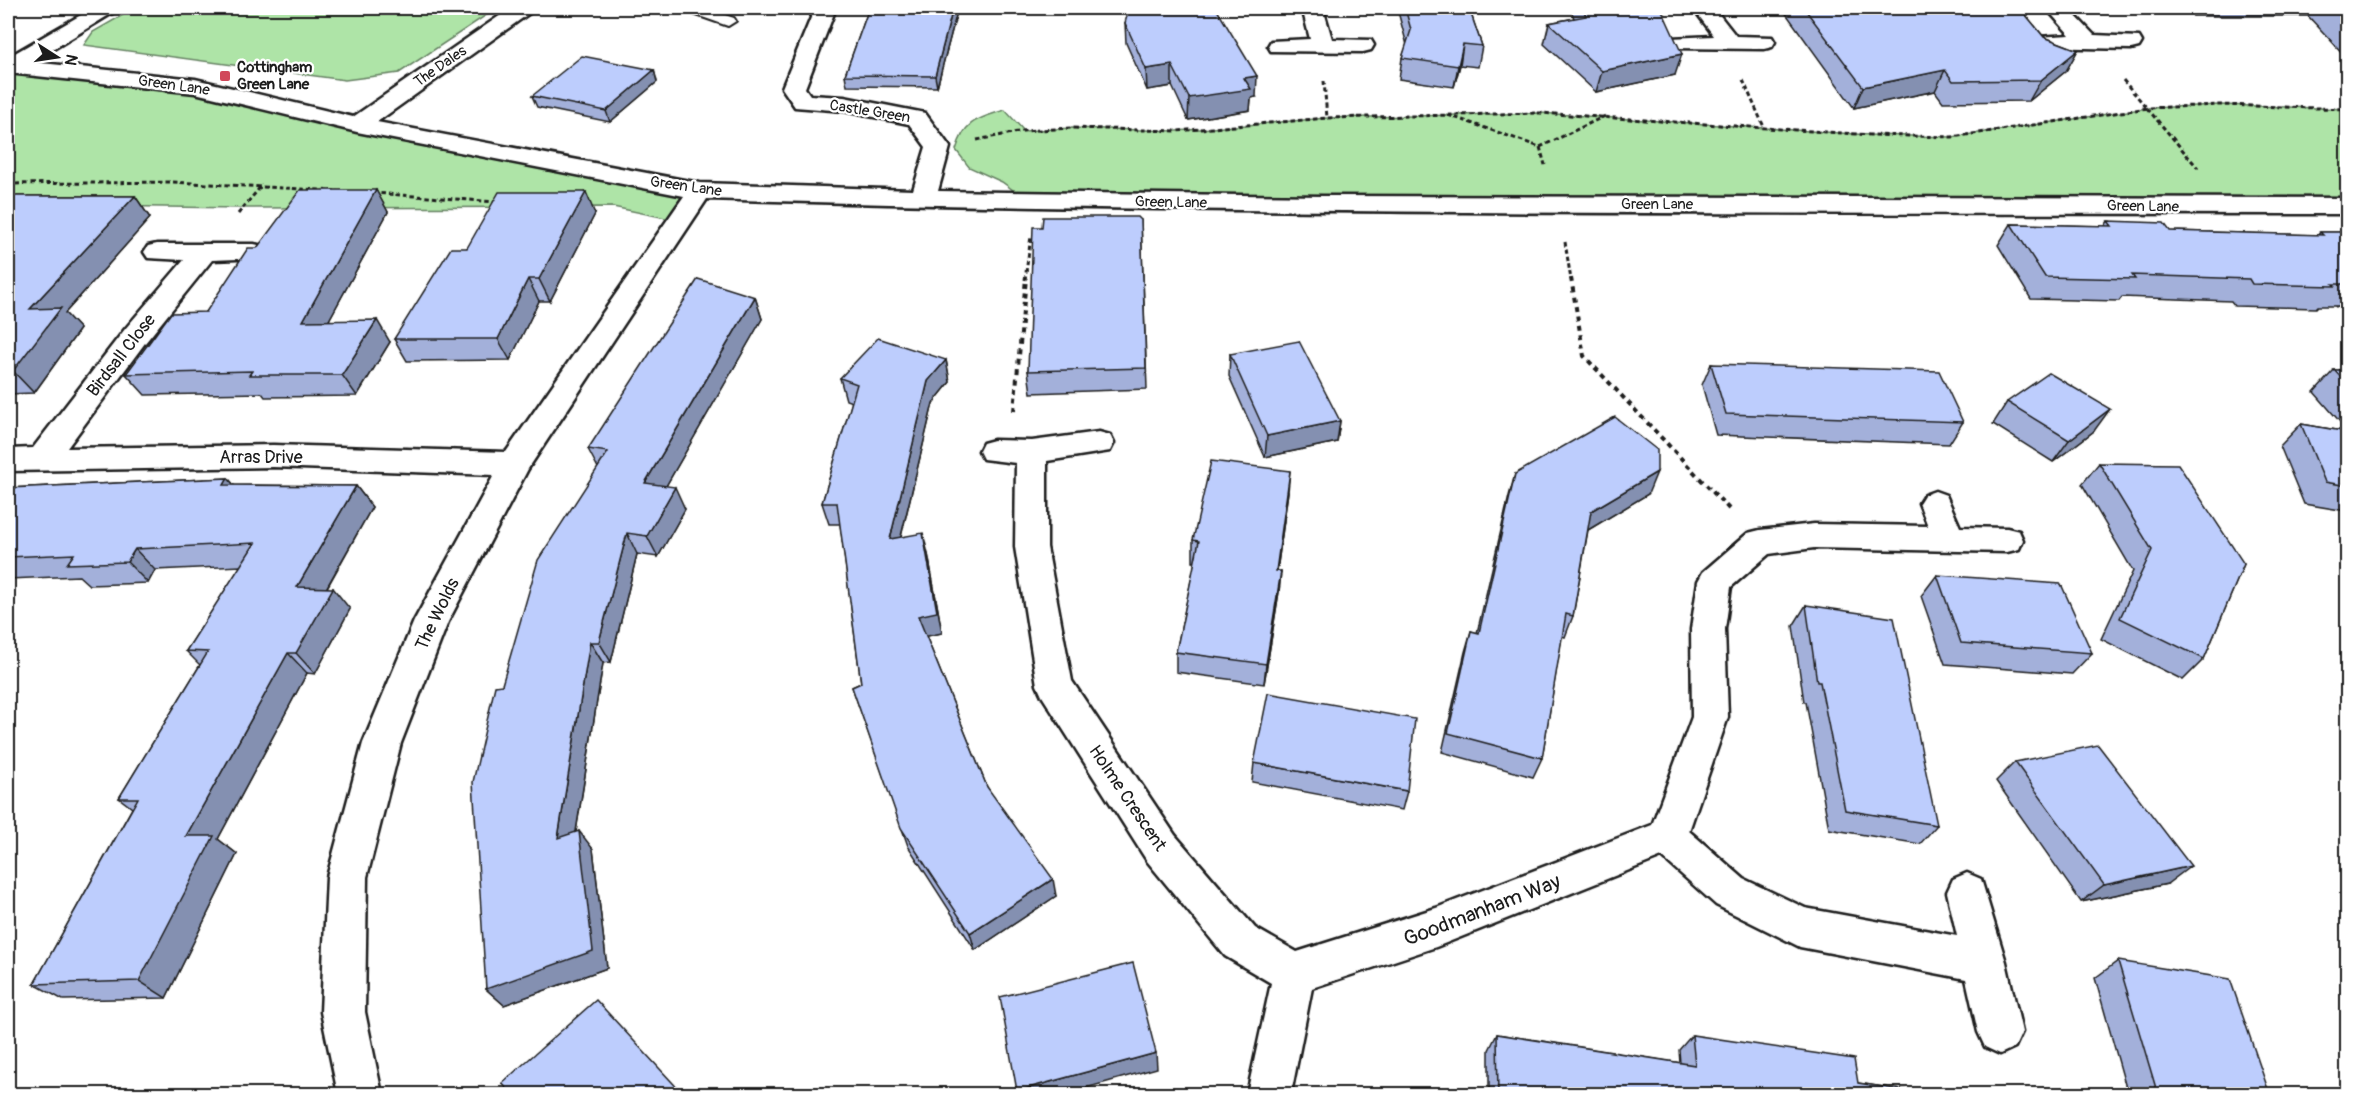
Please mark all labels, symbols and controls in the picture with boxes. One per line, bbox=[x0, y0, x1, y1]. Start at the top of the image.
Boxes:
north arrow bbox=[27, 27, 87, 87]
street label: The Dales bbox=[410, 41, 471, 91]
text: N bbox=[60, 53, 82, 67]
place label: Cottingham Green Lane bbox=[237, 58, 312, 94]
marker: Cottingham Green Lane bbox=[218, 69, 232, 83]
street label: Green Lane bbox=[137, 71, 212, 100]
street label: Castle Green bbox=[828, 96, 912, 127]
street label: Green Lane bbox=[649, 172, 724, 201]
street label: Green Lane bbox=[1135, 192, 1208, 213]
street label: Green Lane bbox=[1621, 195, 1694, 214]
street label: Green Lane bbox=[2107, 196, 2180, 217]
street label: Birdsall Close bbox=[82, 309, 161, 401]
street label: Arras Drive bbox=[219, 446, 303, 469]
street label: The Wolds bbox=[410, 574, 465, 654]
street label: Holme Crescent bbox=[1084, 741, 1172, 856]
street label: Goodmanham Way bbox=[1400, 868, 1565, 953]

